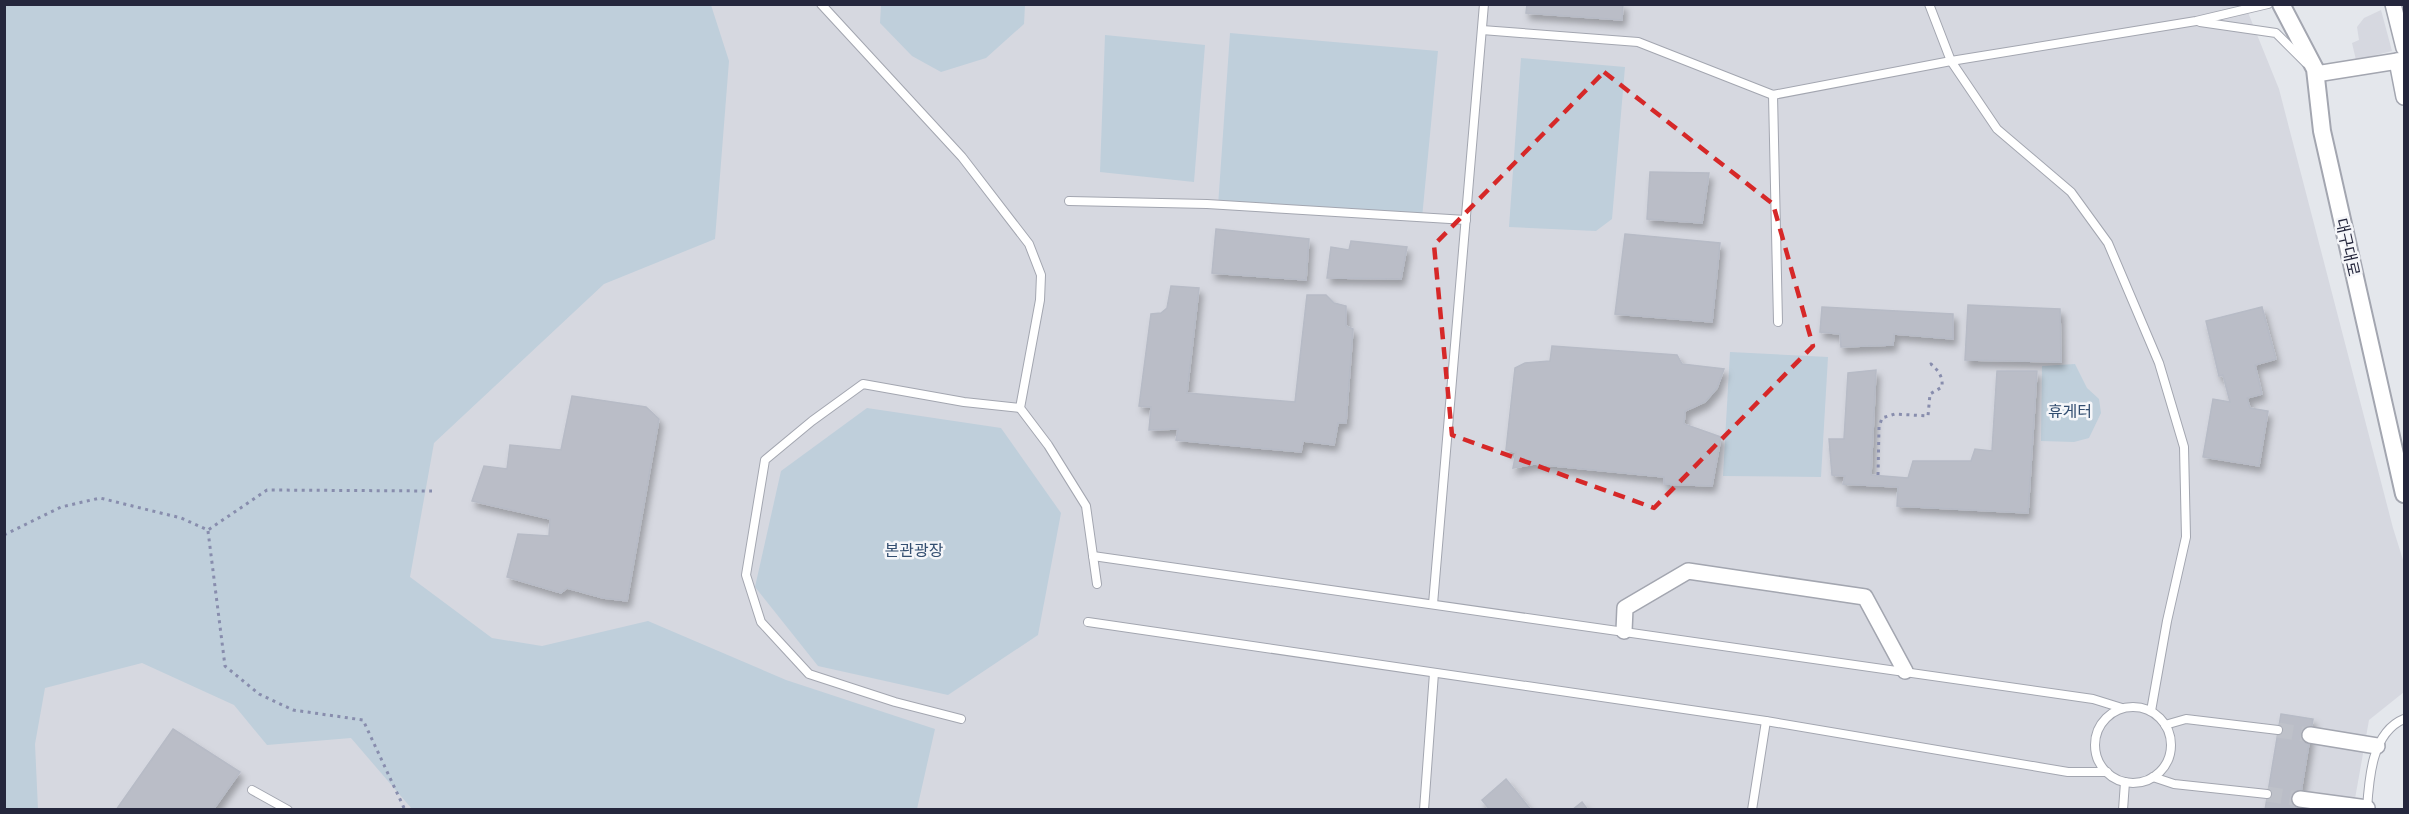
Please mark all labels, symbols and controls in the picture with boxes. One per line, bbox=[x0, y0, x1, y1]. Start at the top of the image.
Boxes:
street label: 대구대로 bbox=[2331, 216, 2365, 278]
park label: 휴게터 bbox=[2048, 400, 2092, 422]
park label: 본관광장 bbox=[885, 539, 944, 561]

